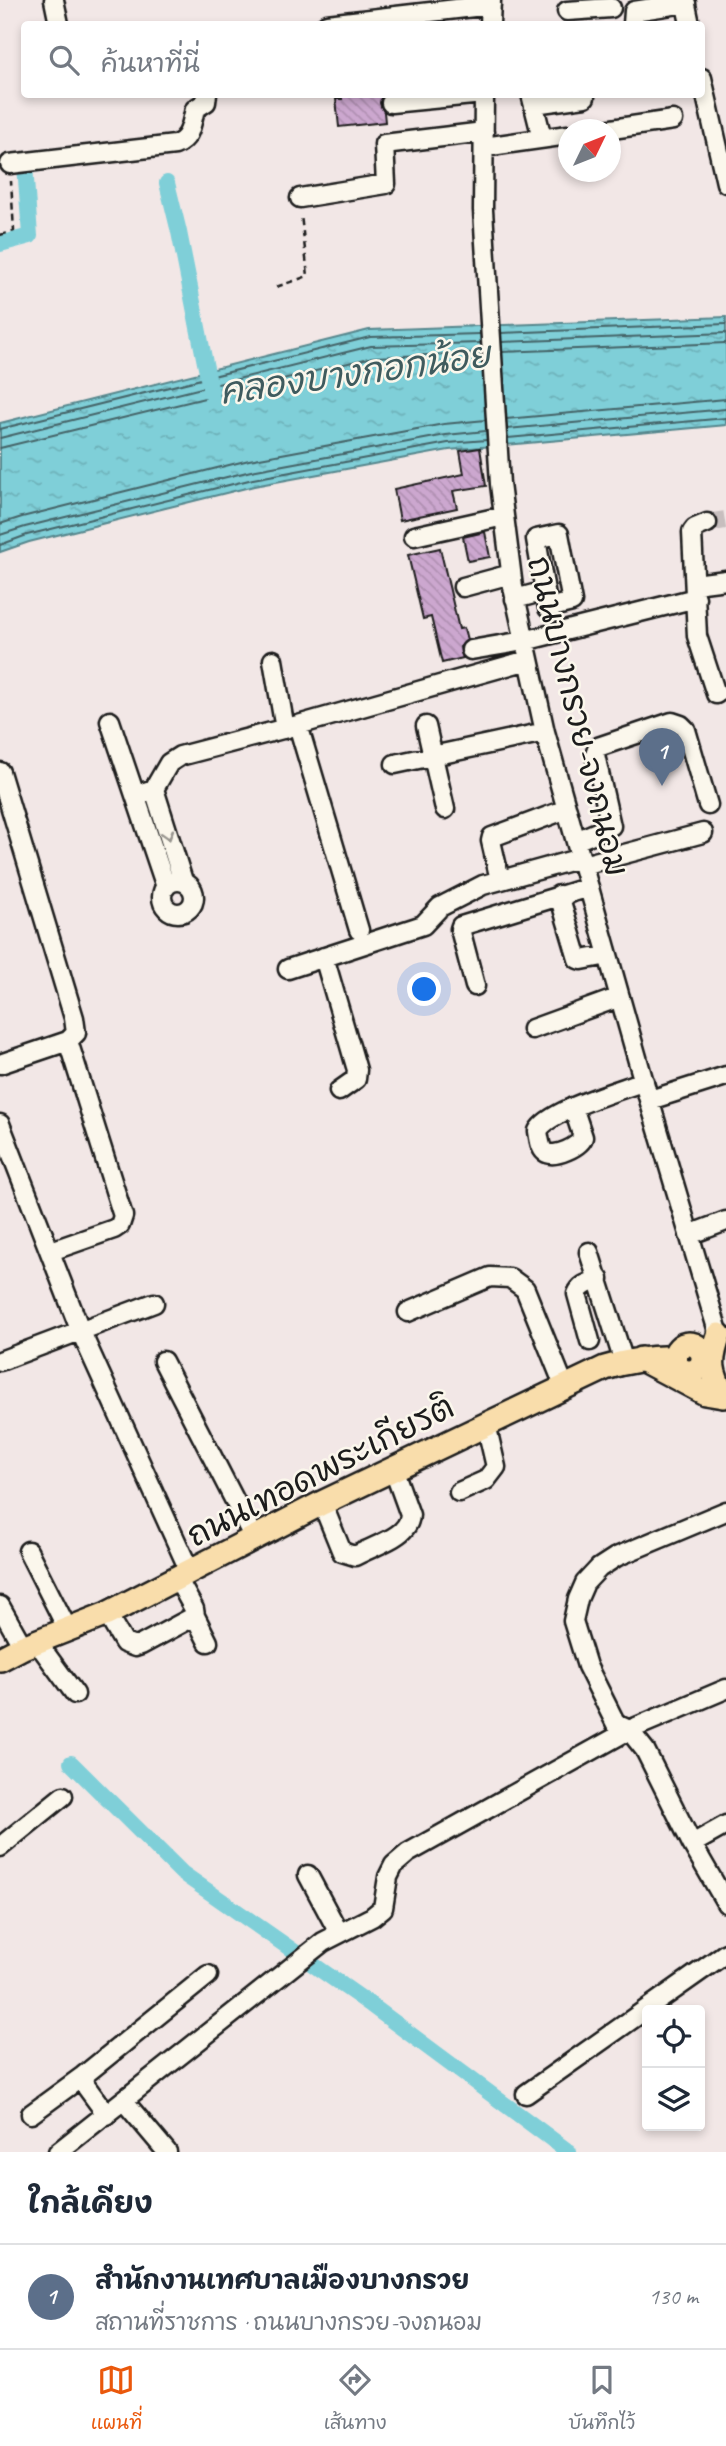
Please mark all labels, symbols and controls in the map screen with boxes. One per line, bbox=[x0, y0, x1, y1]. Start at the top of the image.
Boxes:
search box bbox=[21, 21, 705, 98]
icon: search bbox=[45, 41, 83, 79]
text: ค้นหาที่นี่ bbox=[101, 47, 200, 80]
north arrow bbox=[558, 119, 621, 182]
water label: คลองบางกอกน้อย bbox=[217, 332, 497, 415]
street label: ถนนบางกรวย-จงถนอม bbox=[518, 552, 638, 881]
pin: 1 bbox=[639, 728, 685, 786]
one-way arrow bbox=[160, 828, 174, 841]
your location bbox=[407, 972, 441, 1006]
street label: ถนนเทอดพระเกียรติ bbox=[180, 1385, 461, 1556]
map controls bbox=[642, 2005, 705, 2131]
button: locate bbox=[642, 2005, 705, 2068]
button: layers bbox=[642, 2068, 705, 2131]
text: ใกล้เคียง bbox=[28, 2184, 153, 2222]
text: สำนักงานเทศบาลเมืองบางกรวย bbox=[95, 2264, 469, 2297]
text: 1 bbox=[46, 2282, 56, 2311]
text: 130 m bbox=[649, 2282, 698, 2311]
text: สถานที่ราชการ · ถนนบางกรวย-จงถนอม bbox=[95, 2308, 482, 2337]
tab: แผนที่ bbox=[91, 2361, 142, 2436]
tab: เส้นทาง bbox=[324, 2361, 387, 2436]
tab: บันทึกไว้ bbox=[568, 2361, 635, 2436]

